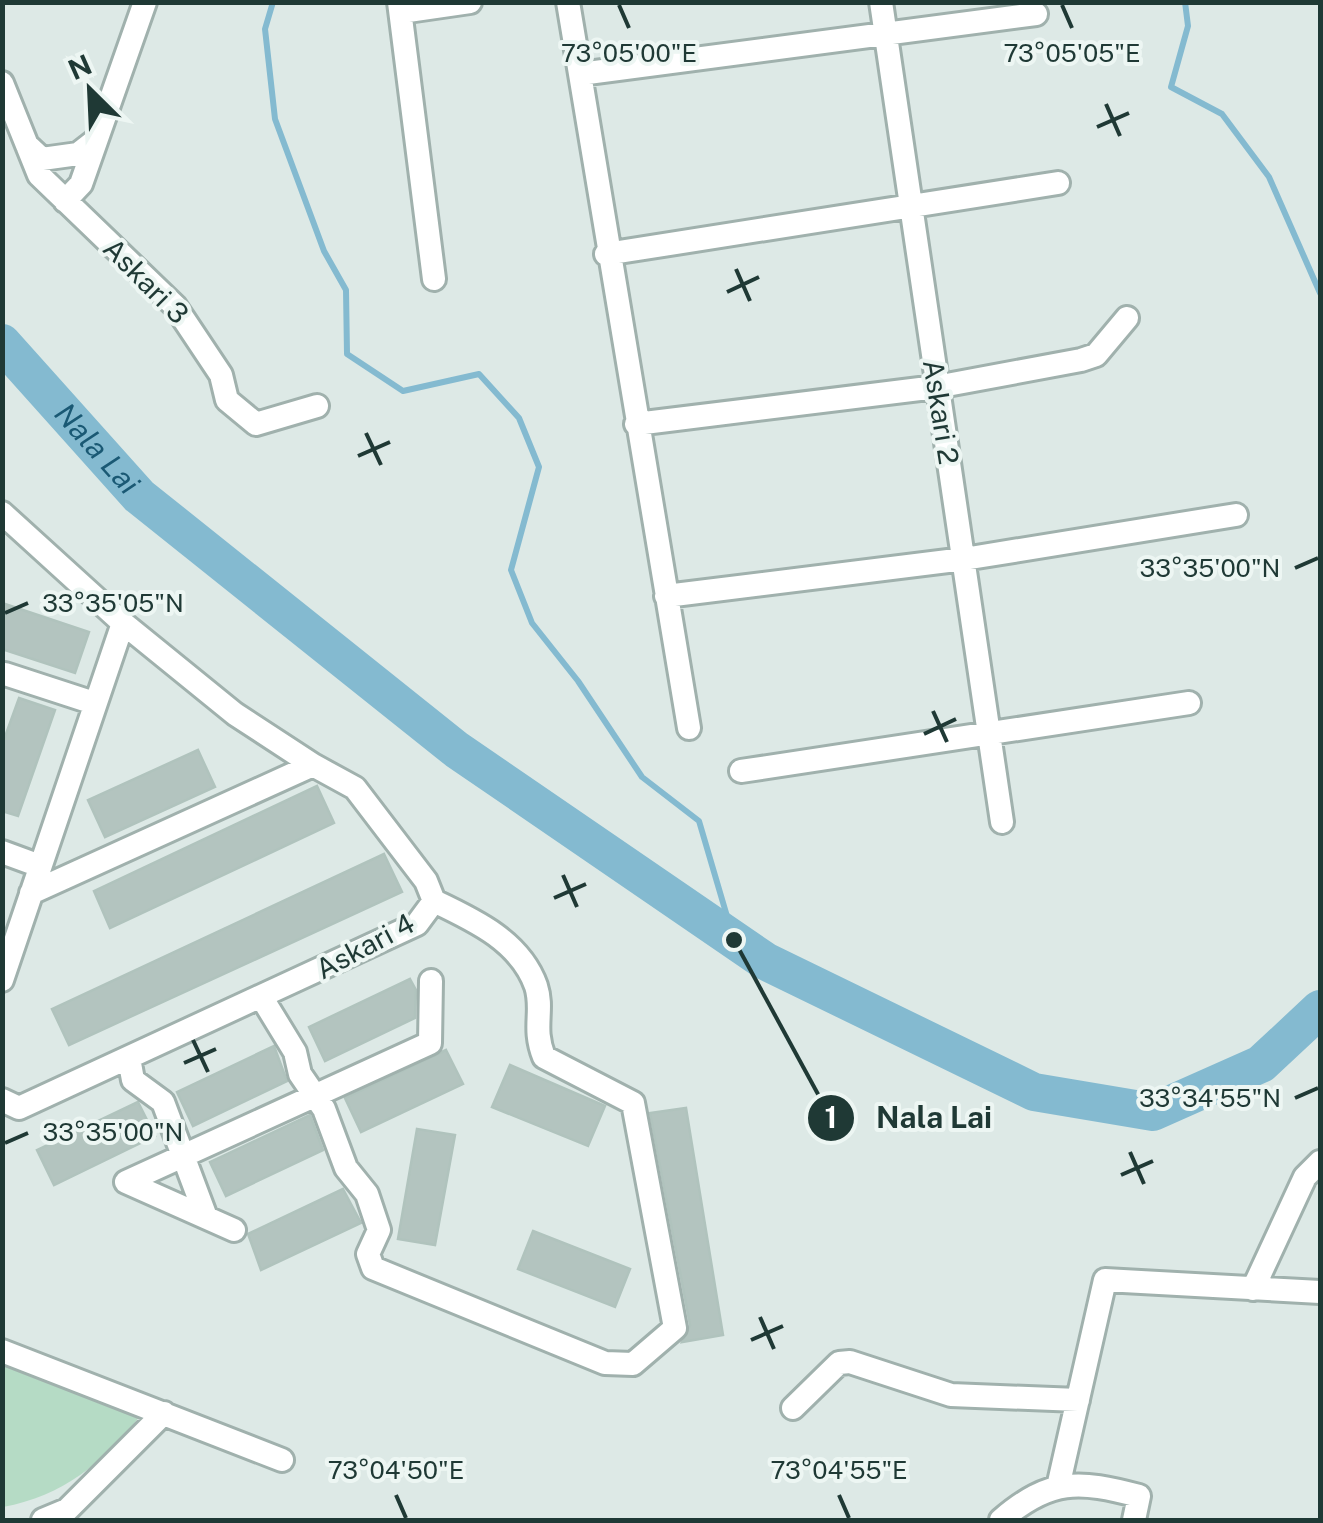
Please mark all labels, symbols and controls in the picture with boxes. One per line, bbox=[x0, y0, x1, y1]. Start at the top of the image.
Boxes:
text: 73°05'00"E bbox=[561, 38, 697, 68]
text: 73°05'05"E bbox=[1004, 38, 1140, 68]
north arrow bbox=[40, 40, 140, 140]
text: N bbox=[63, 47, 96, 86]
street label: Askari 3 bbox=[97, 231, 196, 330]
street label: Askari 2 bbox=[917, 357, 966, 467]
water label: Nala Lai bbox=[48, 395, 148, 501]
text: 33°35'00"N bbox=[1140, 553, 1280, 583]
text: 33°35'05"N bbox=[42, 588, 184, 618]
street label: Askari 4 bbox=[310, 906, 420, 985]
text: 33°34'55"N bbox=[1139, 1083, 1281, 1113]
callout: Nala Lai bbox=[806, 1088, 1012, 1148]
text: 1 bbox=[825, 1099, 837, 1135]
text: Nala Lai bbox=[876, 1099, 992, 1135]
text: 33°35'00"N bbox=[43, 1117, 183, 1147]
text: 73°04'50"E bbox=[328, 1455, 464, 1485]
text: 73°04'55"E bbox=[770, 1455, 908, 1485]

